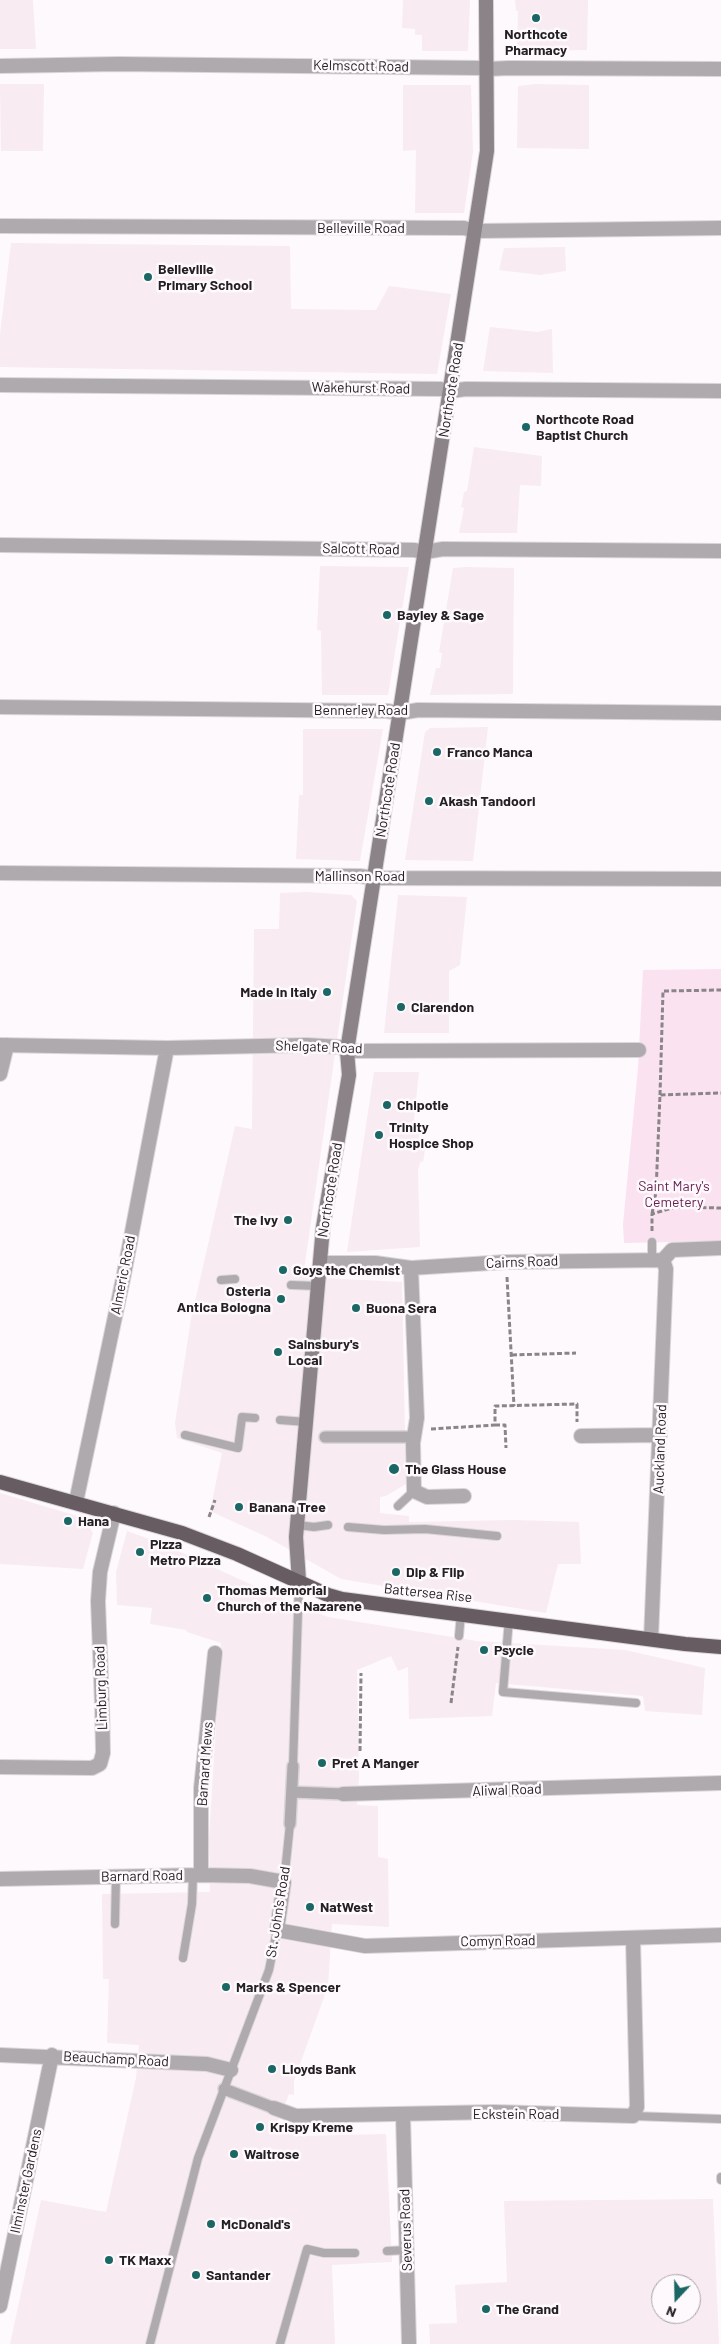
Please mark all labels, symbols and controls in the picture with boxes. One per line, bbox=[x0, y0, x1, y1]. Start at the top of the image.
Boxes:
marker: Northcote Pharmacy bbox=[530, 12, 542, 24]
place label: Northcote Pharmacy bbox=[504, 26, 568, 58]
street label: Kelmscott Road bbox=[313, 57, 409, 75]
street label: Belleville Road bbox=[317, 220, 405, 236]
place label: Belleville Primary School bbox=[158, 261, 252, 294]
marker: Belleville Primary School bbox=[142, 271, 154, 283]
street label: Northcote Road bbox=[435, 341, 467, 439]
street label: Wakehurst Road bbox=[312, 379, 410, 397]
place label: Northcote Road Baptist Church bbox=[536, 411, 634, 444]
marker: Northcote Road Baptist Church bbox=[520, 421, 532, 433]
street label: Salcott Road bbox=[322, 540, 400, 558]
place label: Bayley & Sage bbox=[397, 607, 484, 623]
marker: Bayley & Sage bbox=[381, 609, 393, 621]
street label: Bennerley Road bbox=[314, 702, 408, 718]
street label: Northcote Road bbox=[372, 741, 404, 839]
place label: Franco Manca bbox=[447, 744, 533, 760]
marker: Franco Manca bbox=[431, 746, 443, 758]
place label: Akash Tandoori bbox=[439, 793, 536, 809]
marker: Akash Tandoori bbox=[423, 795, 435, 807]
street label: Mallinson Road bbox=[315, 868, 405, 884]
place label: Made in Italy bbox=[240, 984, 317, 1000]
marker: Made in Italy bbox=[321, 986, 333, 998]
place label: Clarendon bbox=[411, 999, 474, 1015]
marker: Clarendon bbox=[395, 1001, 407, 1013]
street label: Shelgate Road bbox=[275, 1037, 363, 1057]
place label: Chipotle bbox=[397, 1097, 449, 1113]
marker: Chipotle bbox=[381, 1099, 393, 1111]
place label: Trinity Hospice Shop bbox=[389, 1119, 474, 1152]
marker: Trinity Hospice Shop bbox=[373, 1129, 385, 1141]
street label: Northcote Road bbox=[314, 1141, 346, 1239]
park label: Saint Mary's Cemetery bbox=[638, 1178, 710, 1210]
place label: The Ivy bbox=[234, 1212, 278, 1228]
marker: The Ivy bbox=[282, 1214, 294, 1226]
street label: Almeric Road bbox=[107, 1234, 139, 1316]
street label: Cairns Road bbox=[486, 1252, 558, 1272]
place label: Goys the Chemist bbox=[293, 1262, 400, 1278]
marker: Goys the Chemist bbox=[277, 1264, 289, 1276]
place label: Osteria Antica Bologna bbox=[177, 1283, 271, 1315]
marker: Osteria Antica Bologna bbox=[275, 1293, 287, 1305]
place label: Buona Sera bbox=[366, 1300, 437, 1316]
marker: Buona Sera bbox=[350, 1302, 362, 1314]
place label: Sainsbury's Local bbox=[288, 1336, 359, 1368]
marker: Sainsbury's Local bbox=[272, 1346, 284, 1358]
street label: Auckland Road bbox=[650, 1404, 670, 1494]
place label: The Glass House bbox=[405, 1461, 506, 1477]
marker: The Glass House bbox=[387, 1462, 401, 1476]
place label: Banana Tree bbox=[249, 1499, 326, 1515]
marker: Banana Tree bbox=[233, 1501, 245, 1513]
place label: Hana bbox=[78, 1513, 109, 1529]
marker: Hana bbox=[62, 1515, 74, 1527]
place label: Pizza Metro Pizza bbox=[150, 1536, 221, 1568]
marker: Pizza Metro Pizza bbox=[134, 1546, 146, 1558]
place label: Dip & Flip bbox=[406, 1564, 464, 1580]
marker: Dip & Flip bbox=[390, 1566, 402, 1578]
street label: Battersea Rise bbox=[383, 1580, 473, 1606]
place label: Thomas Memorial Church of the Nazarene bbox=[217, 1582, 362, 1614]
marker: Thomas Memorial Church of the Nazarene bbox=[201, 1592, 213, 1604]
place label: Psycle bbox=[494, 1642, 534, 1658]
marker: Psycle bbox=[478, 1644, 490, 1656]
street label: Limburg Road bbox=[91, 1646, 111, 1730]
street label: Barnard Mews bbox=[194, 1721, 216, 1807]
place label: Pret A Manger bbox=[332, 1755, 419, 1771]
marker: Pret A Manger bbox=[316, 1757, 328, 1769]
street label: Aliwal Road bbox=[472, 1780, 542, 1800]
street label: St. John's Road bbox=[262, 1865, 294, 1959]
street label: Barnard Road bbox=[101, 1867, 183, 1885]
place label: NatWest bbox=[320, 1899, 373, 1915]
marker: NatWest bbox=[304, 1901, 316, 1913]
street label: Comyn Road bbox=[460, 1932, 536, 1950]
place label: Marks & Spencer bbox=[236, 1979, 341, 1995]
marker: Marks & Spencer bbox=[220, 1981, 232, 1993]
street label: Beauchamp Road bbox=[63, 2048, 169, 2070]
place label: Lloyds Bank bbox=[282, 2061, 356, 2077]
marker: Lloyds Bank bbox=[266, 2063, 278, 2075]
street label: Eckstein Road bbox=[473, 2106, 559, 2122]
place label: Krispy Kreme bbox=[270, 2119, 353, 2135]
marker: Krispy Kreme bbox=[254, 2121, 266, 2133]
street label: Ilminster Gardens bbox=[7, 2127, 45, 2235]
place label: Waitrose bbox=[244, 2146, 299, 2162]
marker: Waitrose bbox=[228, 2148, 240, 2160]
street label: Severus Road bbox=[396, 2189, 416, 2271]
place label: McDonald's bbox=[221, 2216, 290, 2232]
marker: McDonald's bbox=[205, 2218, 217, 2230]
place label: TK Maxx bbox=[119, 2252, 171, 2268]
marker: TK Maxx bbox=[103, 2254, 115, 2266]
place label: Santander bbox=[206, 2267, 271, 2283]
marker: Santander bbox=[190, 2269, 202, 2281]
north arrow bbox=[651, 2274, 701, 2324]
place label: The Grand bbox=[496, 2301, 559, 2317]
marker: The Grand bbox=[480, 2303, 492, 2315]
text: N bbox=[663, 2303, 678, 2322]

